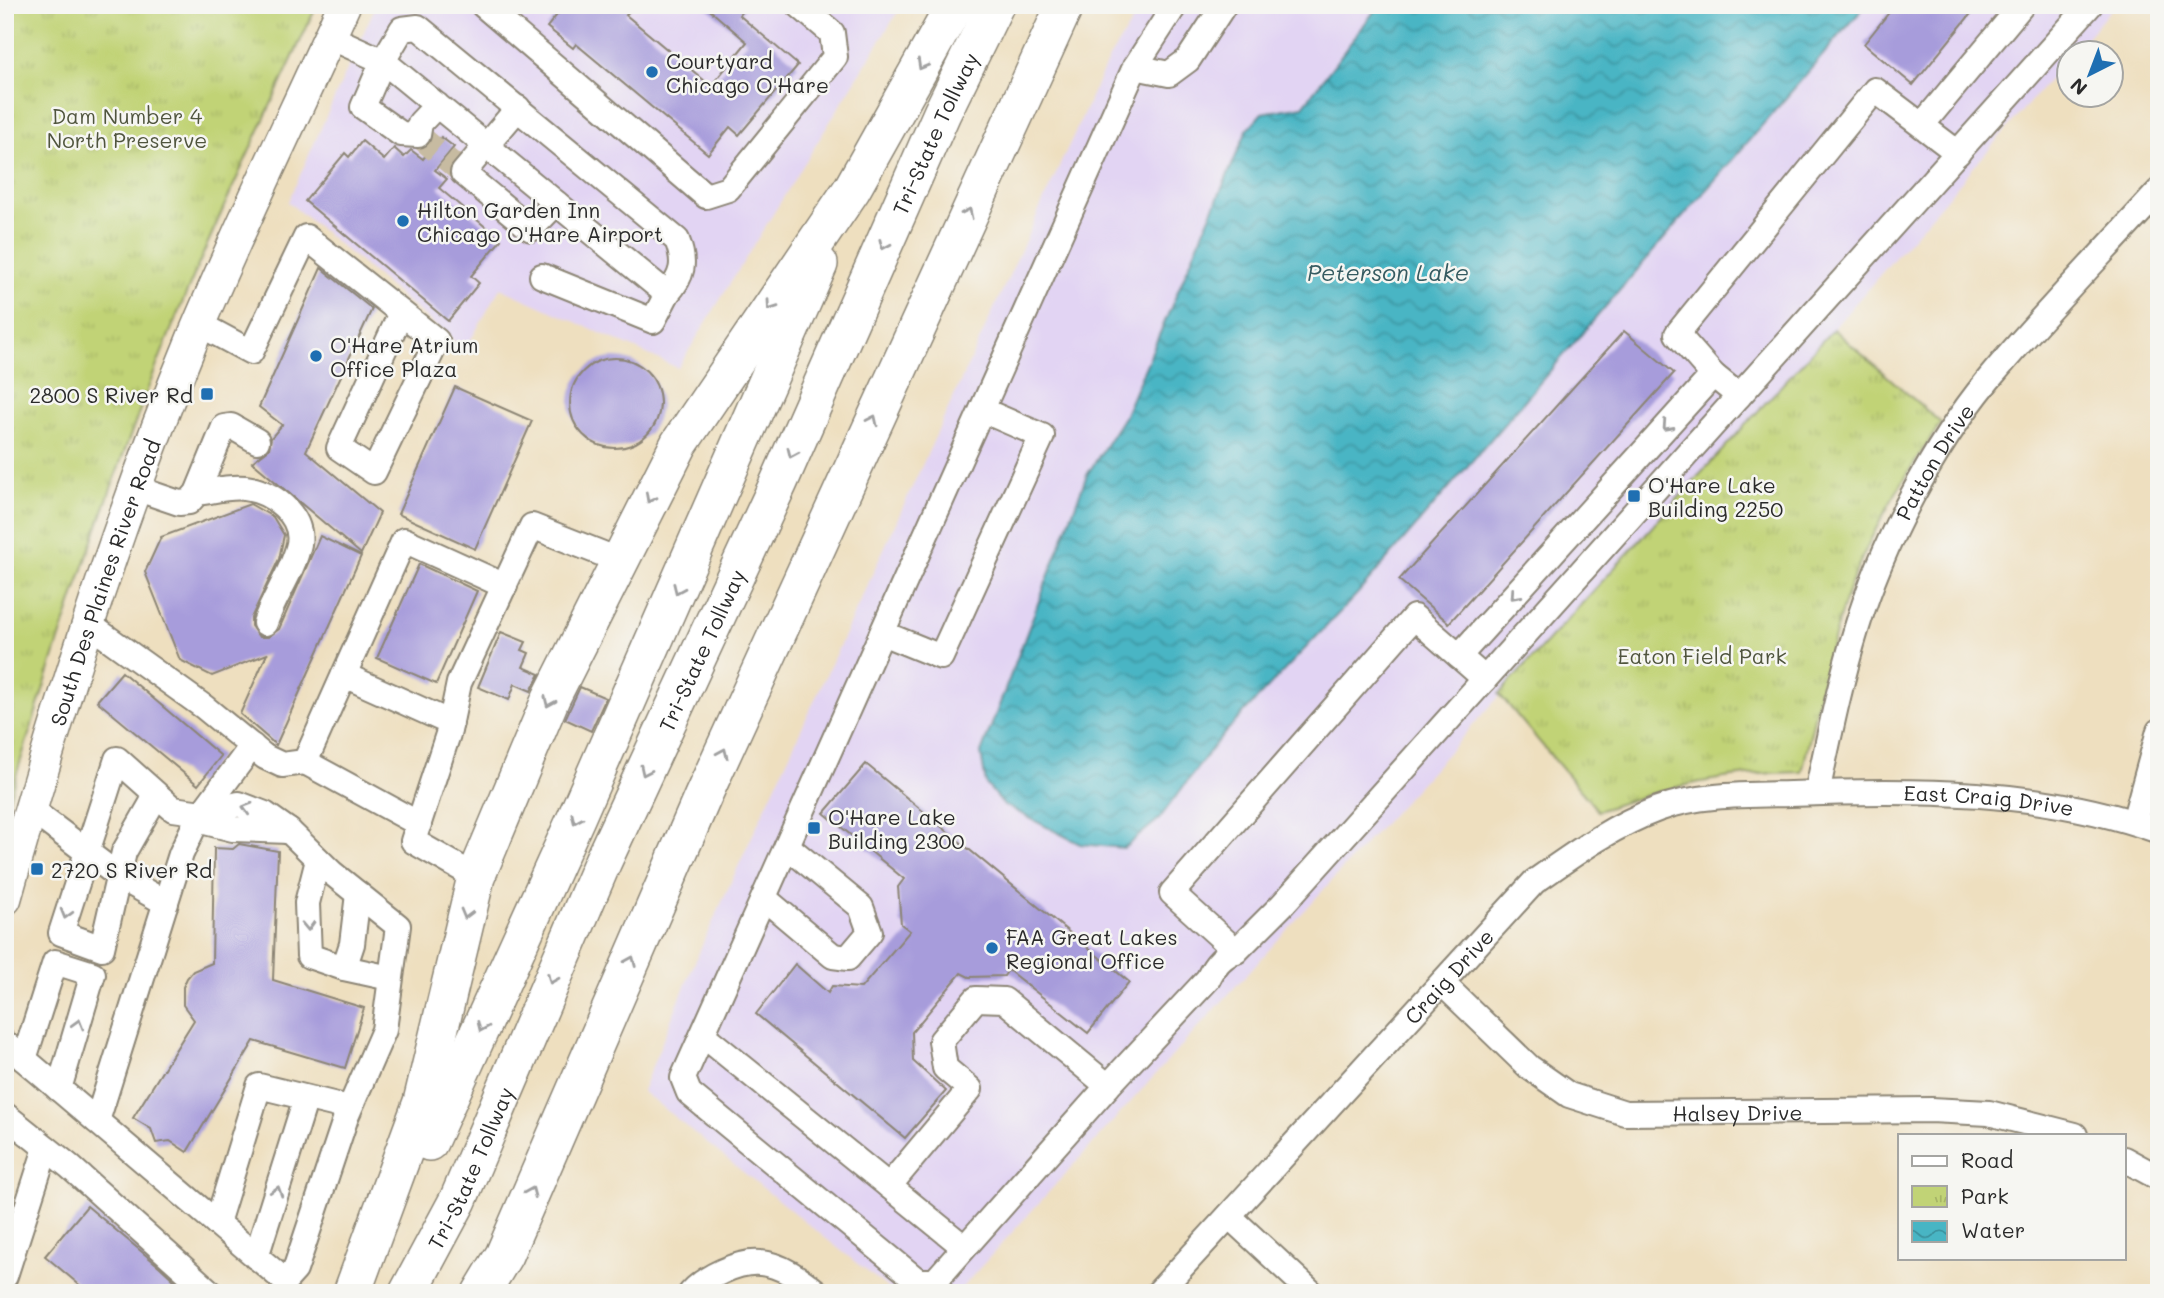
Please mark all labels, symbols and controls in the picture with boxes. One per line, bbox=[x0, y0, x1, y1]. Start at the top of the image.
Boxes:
north arrow bbox=[2056, 38, 2126, 108]
place label: Courtyard Chicago O'Hare bbox=[666, 47, 829, 98]
street label: Tri-State Tollway bbox=[885, 48, 983, 219]
one-way arrow bbox=[917, 57, 930, 70]
marker: Courtyard Chicago O'Hare bbox=[644, 64, 660, 80]
text: N bbox=[2065, 73, 2092, 101]
park label: Dam Number 4 North Preserve bbox=[47, 102, 207, 153]
place label: Hilton Garden Inn Chicago O'Hare Airport bbox=[417, 196, 663, 247]
one-way arrow bbox=[960, 208, 974, 221]
marker: Hilton Garden Inn Chicago O'Hare Airport bbox=[395, 213, 411, 229]
one-way arrow bbox=[878, 238, 892, 250]
water label: Peterson Lake bbox=[1307, 257, 1469, 287]
one-way arrow bbox=[767, 298, 779, 311]
place label: O'Hare Atrium Office Plaza bbox=[330, 331, 479, 382]
marker: O'Hare Atrium Office Plaza bbox=[308, 348, 324, 364]
place label: 2800 S River Rd bbox=[29, 381, 193, 408]
marker: 2800 S River Rd bbox=[199, 386, 215, 402]
street label: Patton Drive bbox=[1889, 398, 1979, 524]
one-way arrow bbox=[865, 415, 879, 428]
one-way arrow bbox=[1663, 418, 1676, 431]
street label: South Des Plaines River Road bbox=[43, 435, 165, 729]
one-way arrow bbox=[786, 446, 800, 458]
place label: O'Hare Lake Building 2250 bbox=[1648, 471, 1783, 522]
marker: O'Hare Lake Building 2250 bbox=[1626, 488, 1642, 504]
one-way arrow bbox=[645, 491, 658, 503]
street label: Tri-State Tollway bbox=[652, 565, 750, 735]
one-way arrow bbox=[672, 582, 686, 594]
one-way arrow bbox=[1511, 587, 1523, 600]
park label: Eaton Field Park bbox=[1617, 642, 1787, 669]
one-way arrow bbox=[543, 695, 557, 707]
one-way arrow bbox=[715, 748, 729, 760]
one-way arrow bbox=[639, 764, 653, 776]
street label: East Craig Drive bbox=[1903, 778, 2076, 821]
one-way arrow bbox=[241, 802, 253, 816]
place label: O'Hare Lake Building 2300 bbox=[828, 803, 964, 854]
one-way arrow bbox=[570, 812, 584, 825]
marker: O'Hare Lake Building 2300 bbox=[806, 820, 822, 836]
place label: 2720 S River Rd bbox=[51, 856, 212, 883]
marker: 2720 S River Rd bbox=[29, 861, 45, 877]
one-way arrow bbox=[60, 908, 75, 920]
one-way arrow bbox=[460, 908, 475, 920]
one-way arrow bbox=[300, 921, 315, 932]
place label: FAA Great Lakes Regional Office bbox=[1006, 923, 1178, 974]
street label: Craig Drive bbox=[1398, 923, 1499, 1029]
marker: FAA Great Lakes Regional Office bbox=[984, 940, 1000, 956]
one-way arrow bbox=[623, 956, 637, 968]
one-way arrow bbox=[547, 972, 561, 984]
one-way arrow bbox=[70, 1018, 85, 1030]
one-way arrow bbox=[476, 1019, 490, 1032]
street label: Tri-State Tollway bbox=[421, 1082, 519, 1254]
street label: Halsey Drive bbox=[1672, 1098, 1802, 1126]
legend bbox=[1898, 1134, 2126, 1260]
text: Road bbox=[1961, 1146, 2013, 1173]
text: Park bbox=[1961, 1182, 2009, 1209]
one-way arrow bbox=[268, 1186, 283, 1198]
one-way arrow bbox=[523, 1187, 537, 1200]
text: Water bbox=[1961, 1216, 2025, 1243]

